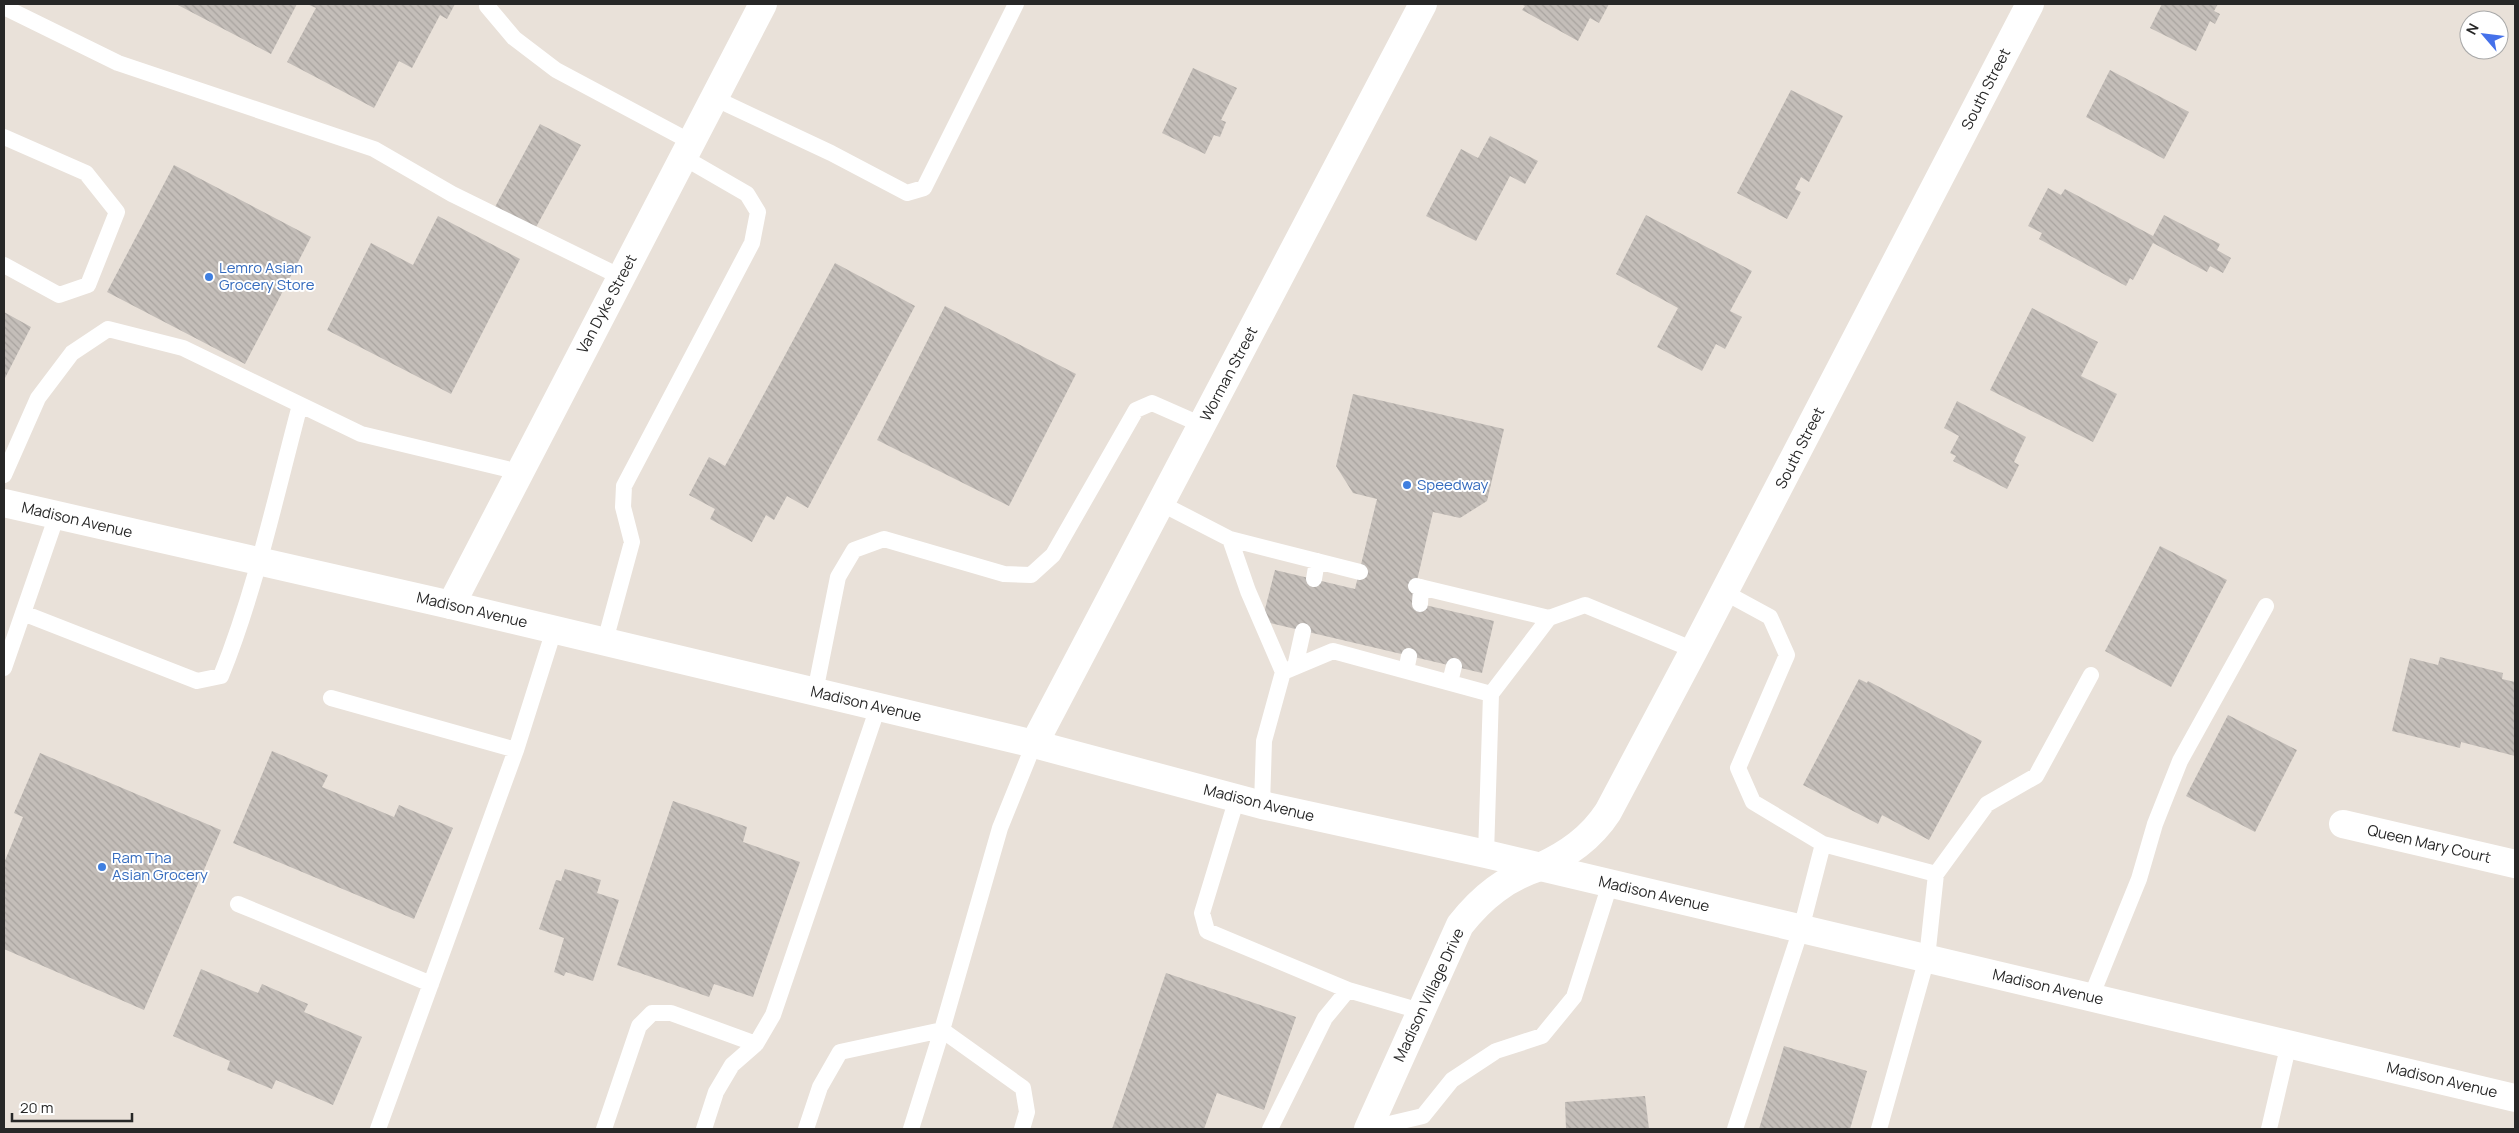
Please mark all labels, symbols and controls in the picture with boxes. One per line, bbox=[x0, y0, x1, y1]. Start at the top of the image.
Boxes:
north arrow bbox=[2459, 10, 2509, 60]
text: N bbox=[2461, 20, 2483, 38]
street label: South Street bbox=[1956, 44, 2015, 133]
street label: Van Dyke Street bbox=[572, 250, 642, 357]
place label: Lemro Asian Grocery Store bbox=[219, 257, 315, 295]
marker: Lemro Asian Grocery Store bbox=[203, 271, 215, 283]
street label: Worman Street bbox=[1195, 323, 1262, 425]
street label: South Street bbox=[1770, 403, 1829, 492]
place label: Speedway bbox=[1417, 474, 1488, 495]
marker: Speedway bbox=[1401, 479, 1413, 491]
street label: Madison Avenue bbox=[20, 497, 135, 543]
street label: Madison Avenue bbox=[415, 587, 530, 633]
street label: Madison Avenue bbox=[809, 681, 924, 727]
street label: Madison Avenue bbox=[1202, 779, 1317, 826]
street label: Queen Mary Court bbox=[2365, 819, 2493, 868]
place label: Ram Tha Asian Grocery bbox=[112, 847, 208, 885]
marker: Ram Tha Asian Grocery bbox=[96, 861, 108, 873]
street label: Madison Avenue bbox=[1597, 871, 1712, 917]
street label: Madison Village Drive bbox=[1388, 924, 1469, 1065]
street label: Madison Avenue bbox=[1991, 964, 2106, 1010]
street label: Madison Avenue bbox=[2385, 1057, 2500, 1103]
scale bar bbox=[12, 1090, 132, 1122]
text: 20 m bbox=[20, 1097, 53, 1118]

